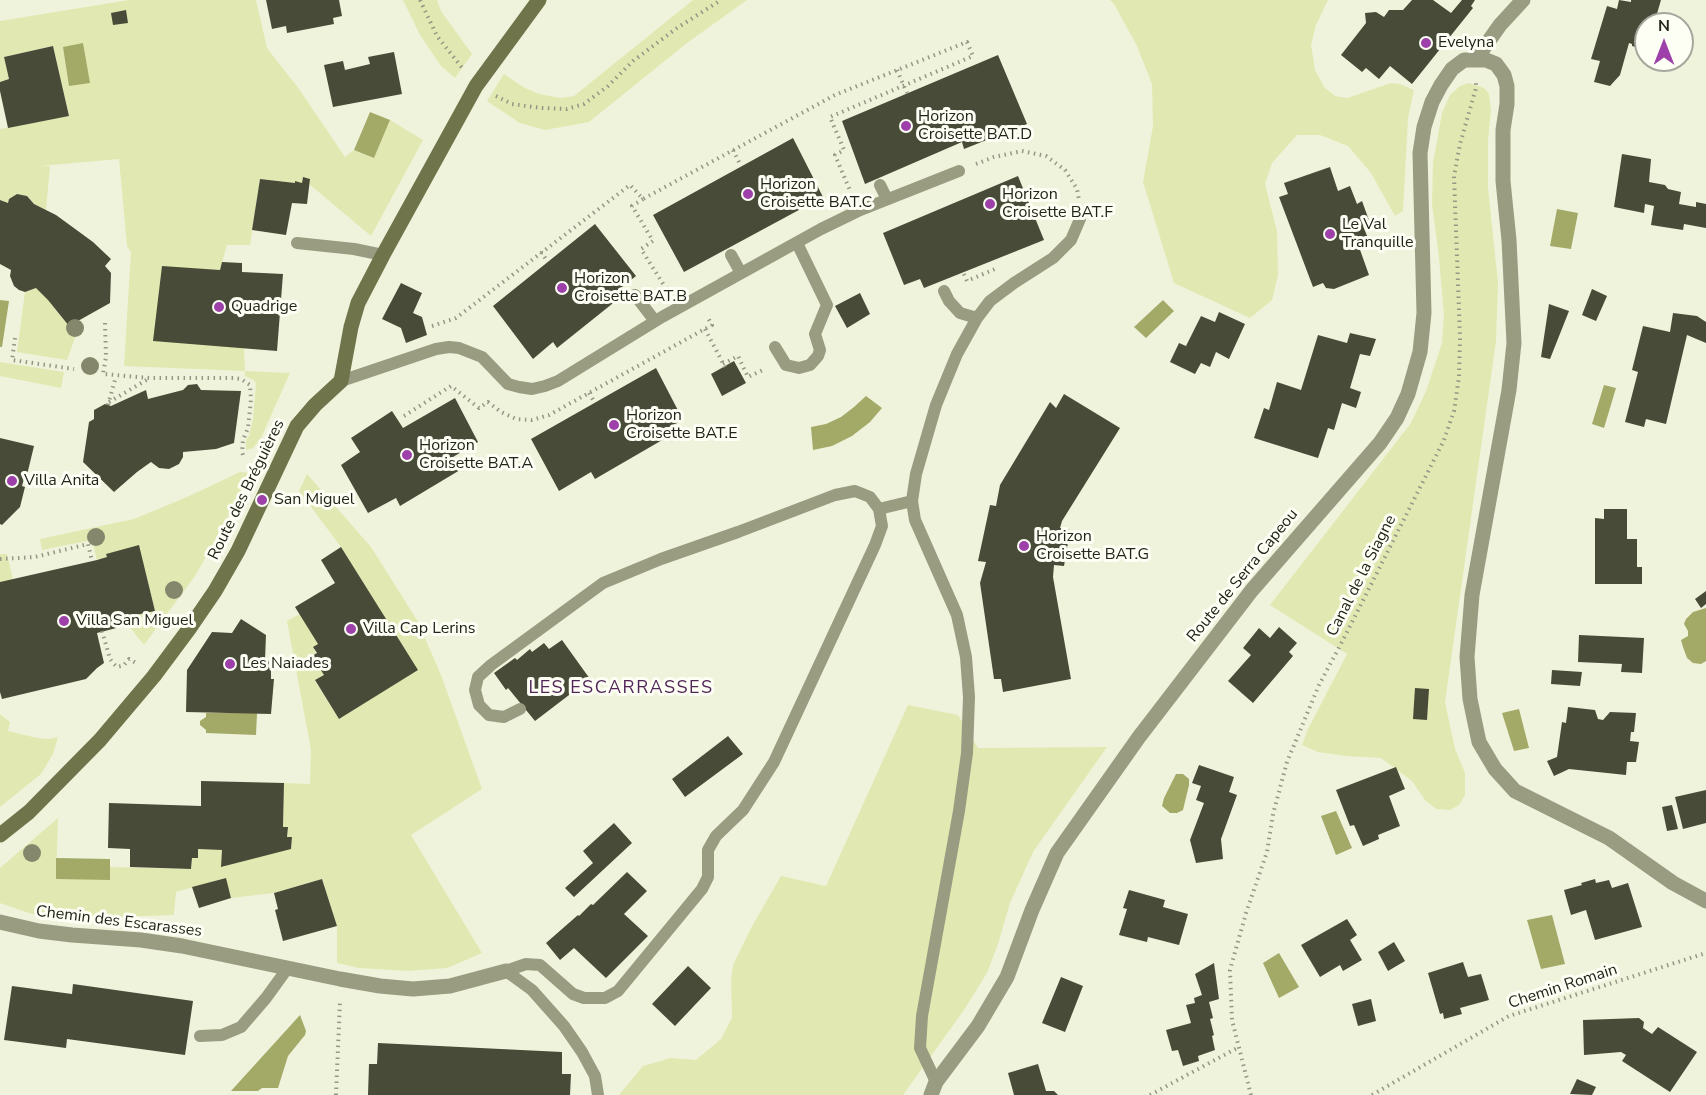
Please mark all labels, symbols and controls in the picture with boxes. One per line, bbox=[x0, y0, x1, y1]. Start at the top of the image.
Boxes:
north arrow bbox=[1634, 12, 1694, 72]
text: N bbox=[1658, 15, 1670, 37]
place label: Evelyna bbox=[1438, 33, 1494, 53]
marker: Evelyna bbox=[1419, 36, 1433, 50]
place label: Horizon Croisette BAT.D bbox=[918, 107, 1032, 145]
marker: Horizon Croisette BAT.D bbox=[899, 119, 913, 133]
place label: Horizon Croisette BAT.C bbox=[760, 175, 872, 213]
place label: Horizon Croisette BAT.F bbox=[1002, 185, 1113, 223]
marker: Horizon Croisette BAT.C bbox=[741, 187, 755, 201]
marker: Horizon Croisette BAT.F bbox=[983, 197, 997, 211]
place label: Le Val Tranquille bbox=[1342, 215, 1414, 253]
marker: Le Val Tranquille bbox=[1323, 227, 1337, 241]
place label: Horizon Croisette BAT.B bbox=[574, 269, 687, 307]
marker: Horizon Croisette BAT.B bbox=[555, 281, 569, 295]
place label: Quadrige bbox=[231, 297, 297, 317]
marker: Quadrige bbox=[212, 300, 226, 314]
place label: Horizon Croisette BAT.E bbox=[626, 406, 738, 444]
street label: Route des Bréguières bbox=[205, 417, 289, 563]
marker: Horizon Croisette BAT.E bbox=[607, 418, 621, 432]
place label: Horizon Croisette BAT.A bbox=[419, 436, 533, 474]
marker: Horizon Croisette BAT.A bbox=[400, 448, 414, 462]
place label: Villa Anita bbox=[24, 471, 99, 491]
marker: Villa Anita bbox=[5, 474, 19, 488]
place label: San Miguel bbox=[274, 490, 355, 510]
marker: San Miguel bbox=[255, 493, 269, 507]
street label: Route de Serra Capeou bbox=[1183, 506, 1303, 646]
street label: Canal de la Siagne bbox=[1323, 512, 1401, 640]
place label: Horizon Croisette BAT.G bbox=[1036, 527, 1149, 565]
marker: Horizon Croisette BAT.G bbox=[1017, 539, 1031, 553]
place label: Villa San Miguel bbox=[76, 611, 193, 631]
marker: Villa San Miguel bbox=[57, 614, 71, 628]
place label: Villa Cap Lerins bbox=[363, 619, 476, 639]
marker: Villa Cap Lerins bbox=[344, 622, 358, 636]
place label: Les Naiades bbox=[242, 654, 329, 674]
marker: Les Naiades bbox=[223, 657, 237, 671]
district label: LES ESCARRASSES bbox=[529, 678, 713, 700]
street label: Chemin des Escarasses bbox=[35, 902, 203, 942]
street label: Chemin Romain bbox=[1506, 960, 1620, 1014]

